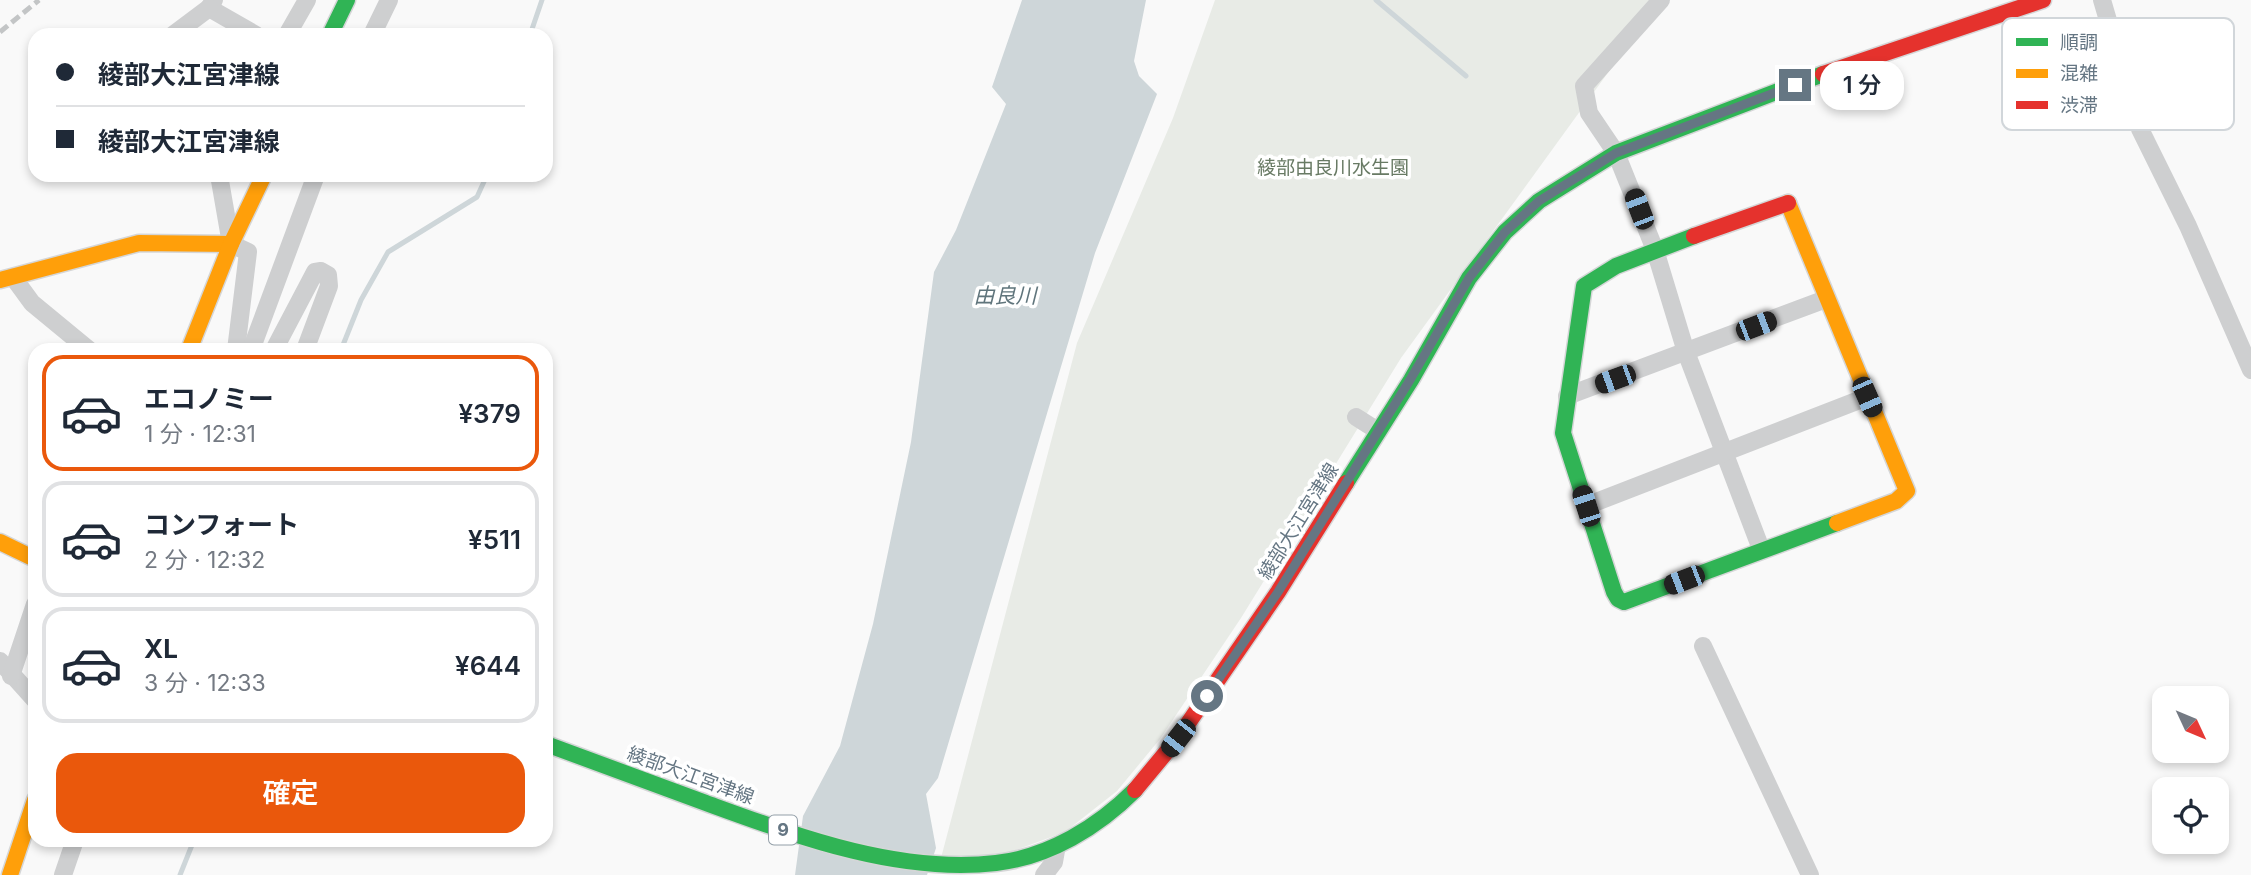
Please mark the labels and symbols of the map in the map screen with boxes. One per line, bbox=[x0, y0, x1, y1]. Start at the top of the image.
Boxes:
legend bbox=[2002, 18, 2234, 130]
text: 順調 bbox=[2060, 31, 2098, 54]
callout: 1 分 bbox=[1820, 60, 1904, 110]
text: 混雑 bbox=[2060, 62, 2098, 85]
route end bbox=[1779, 69, 1811, 101]
text: 渋滞 bbox=[2060, 94, 2098, 117]
park label: 綾部由良川水生園 bbox=[1257, 156, 1409, 179]
car bbox=[1622, 186, 1657, 232]
water label: 由良川 bbox=[974, 283, 1038, 308]
car bbox=[1733, 309, 1780, 343]
car bbox=[1592, 362, 1639, 396]
car bbox=[1849, 374, 1886, 420]
street label: 綾部大江宮津線 bbox=[1253, 459, 1343, 584]
car bbox=[1570, 483, 1603, 529]
car bbox=[1661, 563, 1708, 597]
route start bbox=[1191, 680, 1223, 712]
north arrow bbox=[2152, 686, 2230, 763]
car bbox=[1157, 715, 1200, 761]
street label: 綾部大江宮津線 bbox=[624, 742, 757, 809]
road number: 9 bbox=[769, 816, 797, 844]

